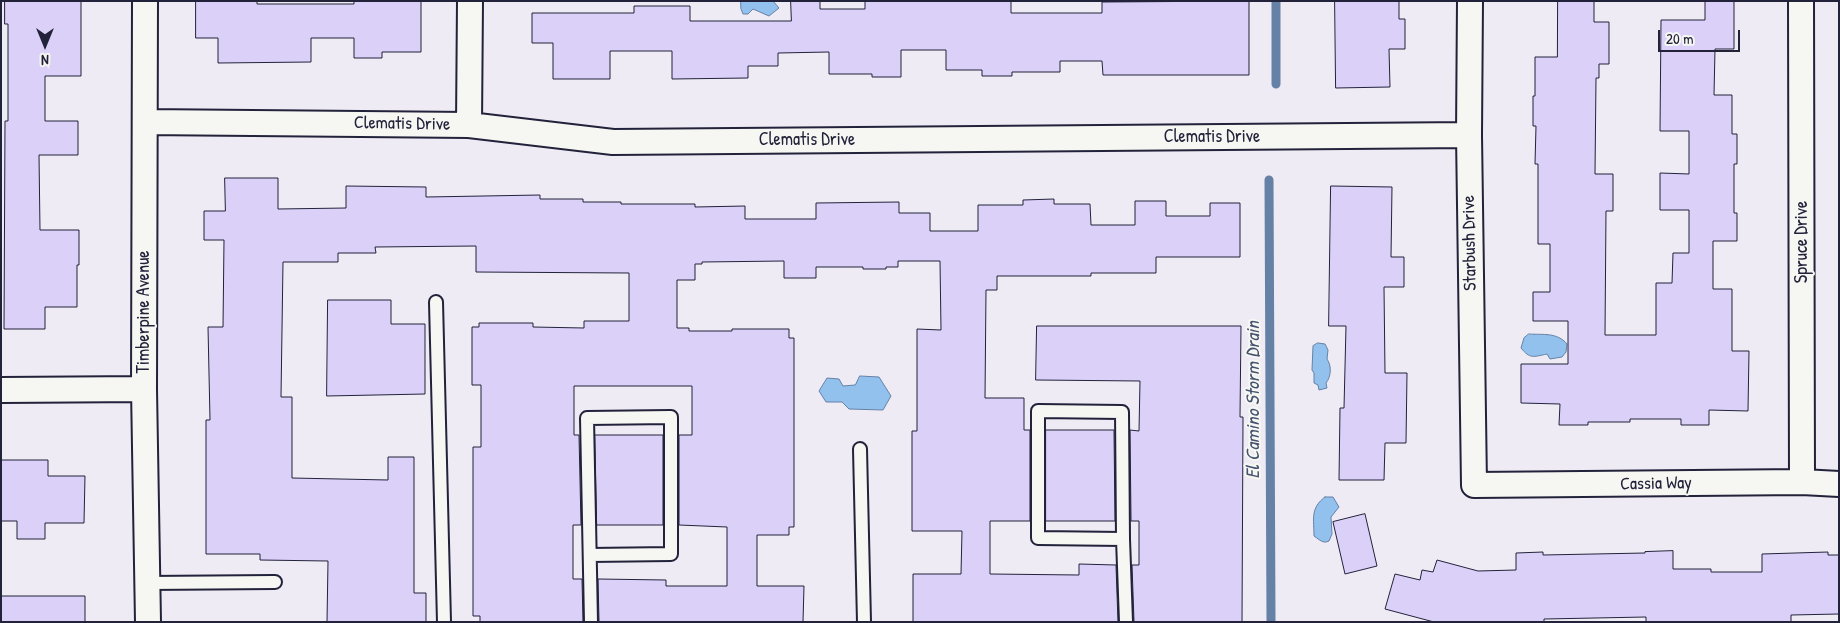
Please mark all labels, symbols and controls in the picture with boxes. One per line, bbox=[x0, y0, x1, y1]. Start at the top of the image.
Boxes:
north arrow bbox=[20, 20, 70, 70]
scale bar bbox=[1660, 20, 1742, 52]
text: 20 m bbox=[1666, 28, 1693, 49]
text: N bbox=[41, 51, 49, 70]
street label: Clematis Drive bbox=[354, 112, 450, 136]
street label: Clematis Drive bbox=[1164, 126, 1260, 148]
street label: Clematis Drive bbox=[759, 129, 855, 151]
street label: Starbush Drive bbox=[1458, 195, 1482, 291]
street label: Spruce Drive bbox=[1791, 201, 1813, 283]
street label: Timberpine Avenue bbox=[133, 250, 155, 374]
water label: El Camino Storm Drain bbox=[1243, 321, 1265, 479]
street label: Cassia Way bbox=[1620, 473, 1692, 495]

